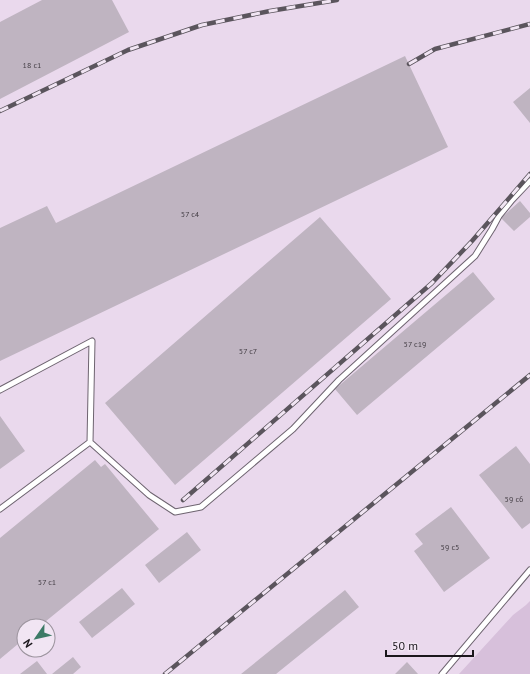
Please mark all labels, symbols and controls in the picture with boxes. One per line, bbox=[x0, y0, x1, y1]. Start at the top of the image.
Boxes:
house number: 18 с1 bbox=[23, 60, 41, 70]
house number: 57 с4 bbox=[181, 209, 200, 219]
house number: 57 с19 bbox=[404, 339, 426, 349]
house number: 57 с7 bbox=[239, 346, 257, 356]
house number: 59 с6 bbox=[505, 494, 523, 504]
house number: 59 с5 bbox=[441, 542, 459, 552]
house number: 57 с1 bbox=[38, 577, 56, 587]
north arrow bbox=[16, 618, 56, 658]
scale bar bbox=[386, 632, 473, 658]
text: N bbox=[20, 637, 36, 651]
text: 50 m bbox=[392, 638, 418, 653]

